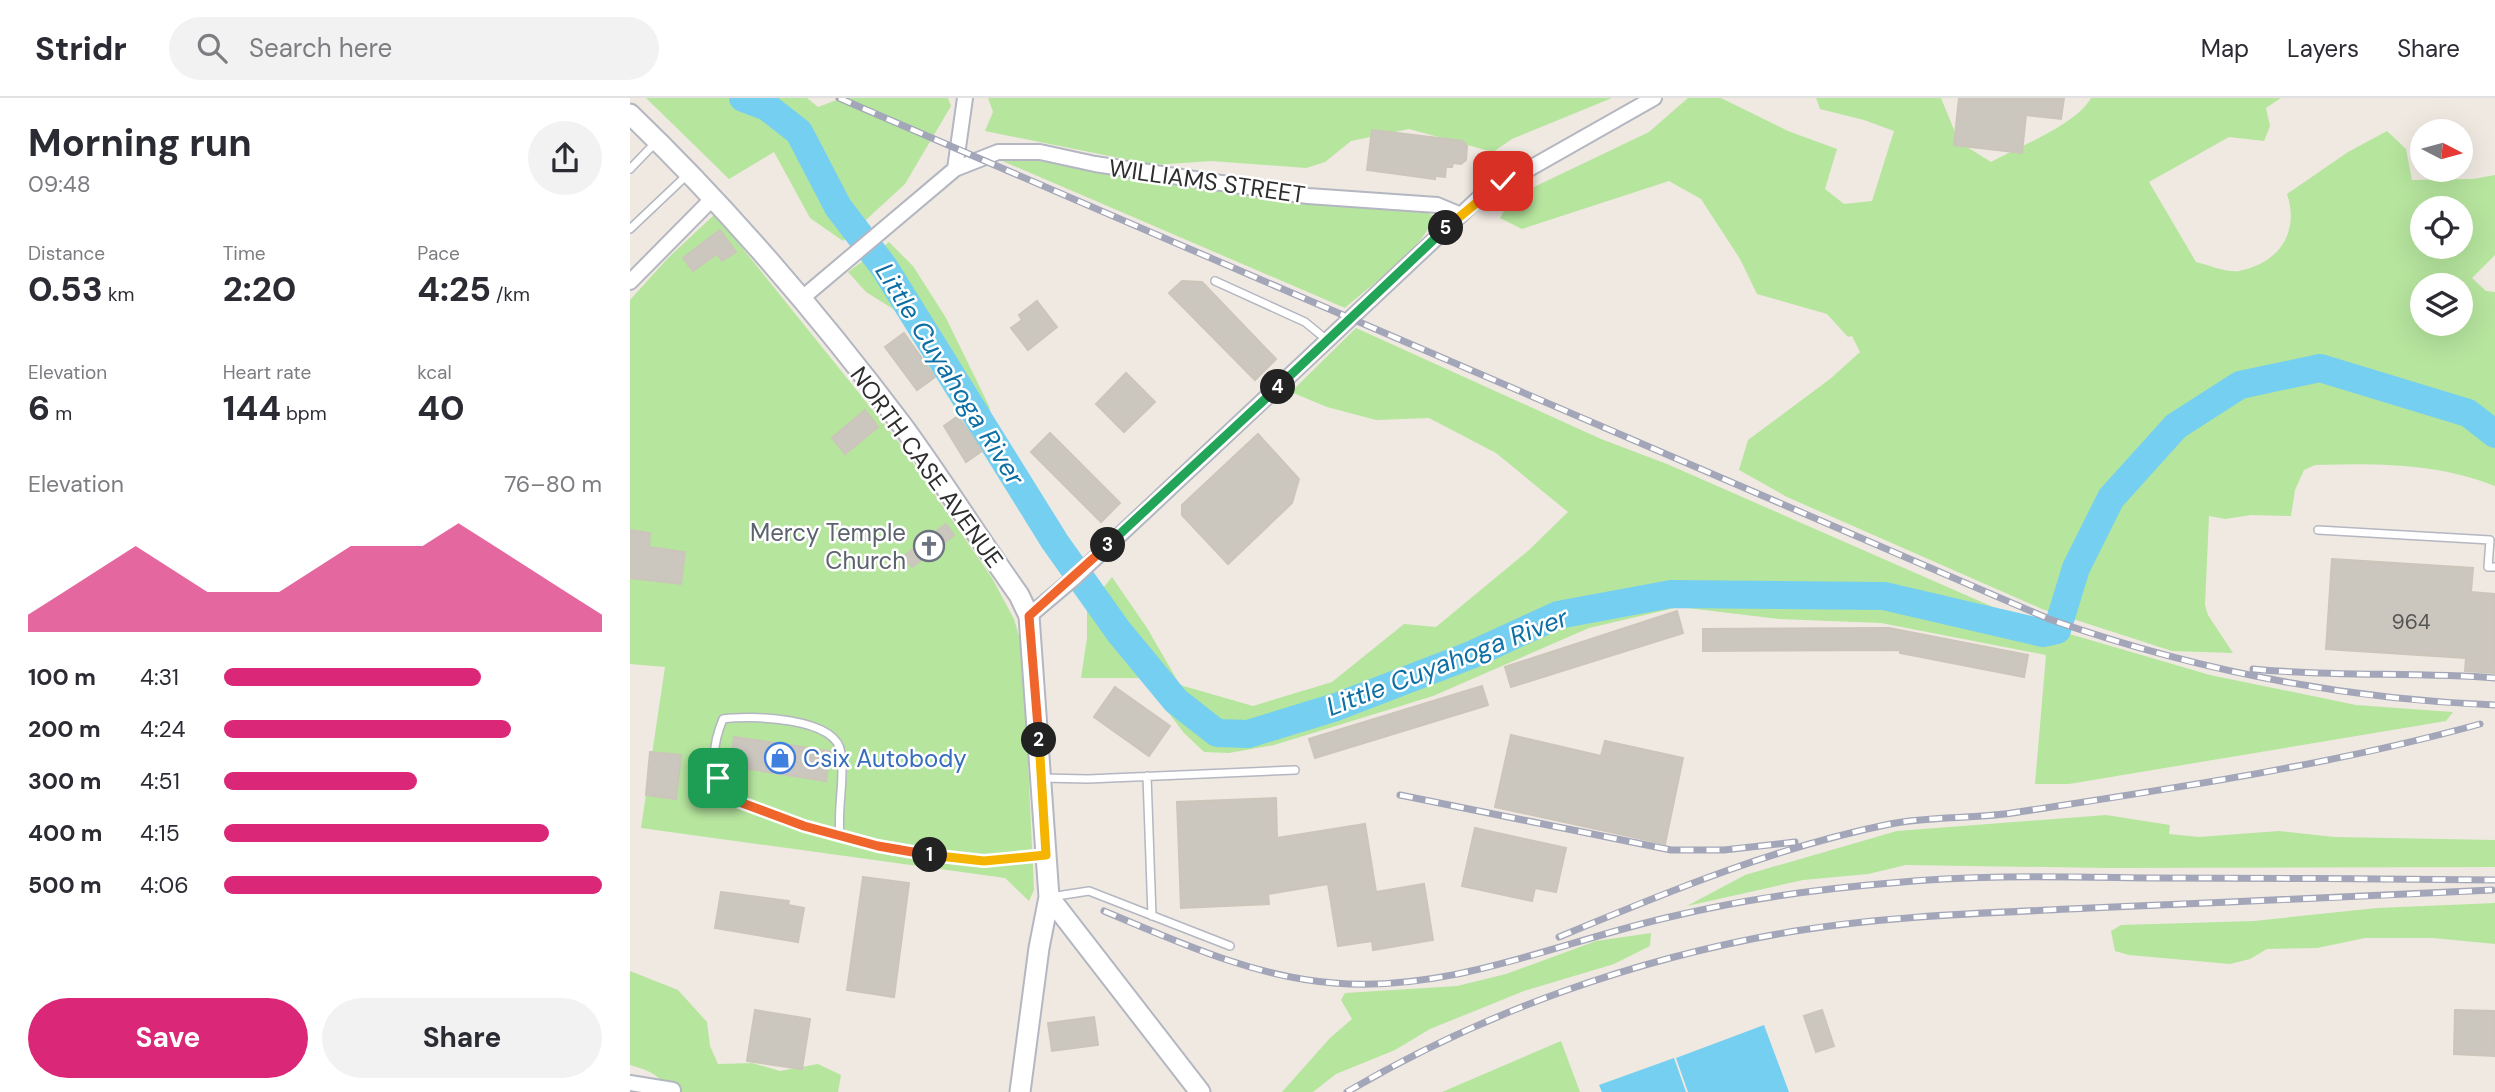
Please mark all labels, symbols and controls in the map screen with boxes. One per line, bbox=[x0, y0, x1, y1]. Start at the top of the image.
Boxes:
search box bbox=[169, 17, 659, 80]
text: Stridr bbox=[35, 27, 127, 70]
icon: search bbox=[193, 29, 231, 67]
text: Search here bbox=[249, 31, 392, 65]
text: Map bbox=[2201, 33, 2249, 64]
text: Layers bbox=[2287, 33, 2359, 64]
text: Share bbox=[2397, 33, 2460, 64]
text: Morning run bbox=[28, 118, 252, 168]
north arrow bbox=[2410, 119, 2473, 182]
map controls bbox=[2410, 119, 2473, 336]
button: share bbox=[528, 121, 602, 195]
pin bbox=[1473, 151, 1533, 211]
street label: WILLIAMS STREET bbox=[1107, 152, 1307, 210]
icon: check bbox=[1484, 162, 1522, 200]
text: 09:48 bbox=[28, 169, 91, 199]
button: locate bbox=[2410, 196, 2473, 259]
pin: 5 bbox=[1428, 211, 1464, 246]
text: 5 bbox=[1440, 215, 1451, 240]
text: Distance bbox=[28, 241, 105, 266]
text: Time bbox=[223, 241, 266, 266]
text: Pace bbox=[417, 241, 460, 266]
water label: Little Cuyahoga River bbox=[868, 256, 1033, 493]
text: 0.53 bbox=[28, 266, 103, 312]
text: 2:20 bbox=[223, 266, 296, 312]
text: 4:25 bbox=[417, 266, 491, 312]
button: layers bbox=[2410, 273, 2473, 336]
text: km bbox=[103, 282, 135, 307]
text: /km bbox=[491, 282, 530, 307]
text: Elevation bbox=[28, 360, 107, 385]
text: Heart rate bbox=[223, 360, 311, 385]
text: kcal bbox=[417, 360, 452, 385]
street label: NORTH CASE AVENUE bbox=[844, 360, 1010, 574]
pin: 4 bbox=[1260, 370, 1296, 404]
text: 4 bbox=[1271, 374, 1284, 399]
text: 6 bbox=[28, 385, 50, 431]
text: 144 bbox=[223, 385, 281, 431]
text: 40 bbox=[417, 385, 465, 431]
text: m bbox=[50, 401, 72, 426]
text: bpm bbox=[281, 401, 327, 426]
text: Elevation bbox=[28, 469, 124, 499]
text: 76–80 m bbox=[504, 469, 602, 499]
place label: Mercy Temple Church bbox=[750, 517, 906, 576]
pin: 3 bbox=[1091, 528, 1126, 562]
church icon: Mercy Temple Church bbox=[912, 529, 946, 563]
text: 3 bbox=[1102, 532, 1113, 557]
water label: Little Cuyahoga River bbox=[1321, 600, 1574, 724]
house number: 964 bbox=[2391, 608, 2431, 636]
text: 100 m bbox=[28, 662, 96, 692]
text: 4:31 bbox=[140, 662, 179, 692]
text: 200 m bbox=[28, 714, 101, 744]
text: 4:24 bbox=[140, 714, 185, 744]
pin: 2 bbox=[1022, 722, 1056, 758]
text: 2 bbox=[1033, 727, 1044, 752]
shop icon: Csix Autobody bbox=[763, 741, 797, 775]
place label: Csix Autobody bbox=[803, 743, 967, 774]
pin bbox=[688, 748, 748, 808]
icon: arrive bbox=[699, 759, 737, 797]
text: 300 m bbox=[28, 766, 101, 796]
text: 4:51 bbox=[140, 766, 180, 796]
text: 400 m bbox=[28, 818, 102, 848]
text: 4:15 bbox=[140, 818, 180, 848]
pin: 1 bbox=[912, 838, 948, 872]
text: 1 bbox=[926, 842, 933, 867]
text: 500 m bbox=[28, 870, 102, 900]
text: 4:06 bbox=[140, 870, 189, 900]
button: Save bbox=[28, 998, 308, 1078]
button: Share bbox=[322, 998, 602, 1078]

